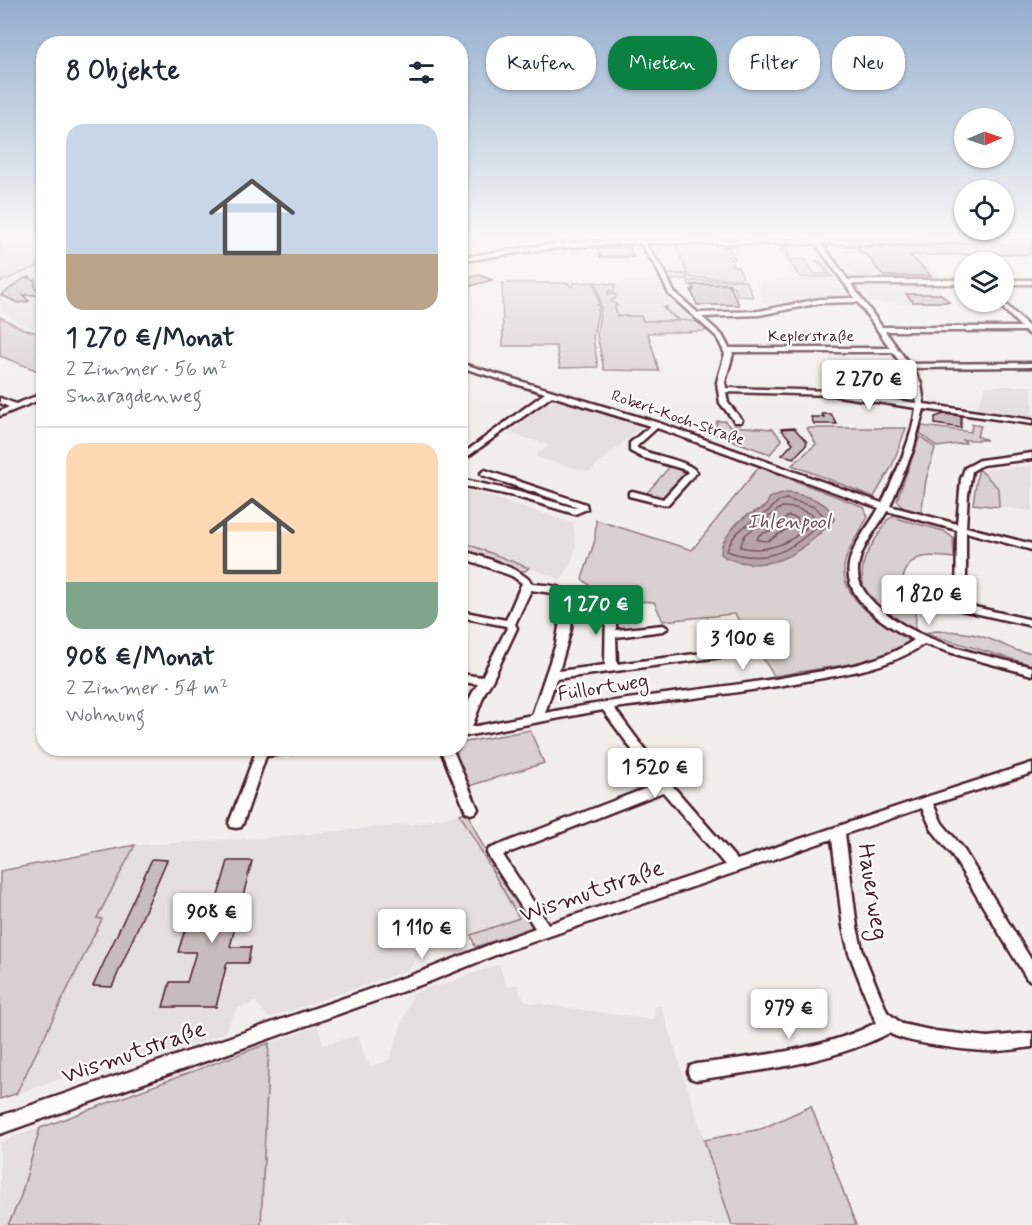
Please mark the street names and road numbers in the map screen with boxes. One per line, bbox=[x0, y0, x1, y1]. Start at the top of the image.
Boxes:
street label: Keplerstraße bbox=[768, 326, 854, 347]
street label: Robert-Koch-Straße bbox=[609, 385, 748, 451]
street label: Füllortweg bbox=[556, 668, 650, 709]
street label: Hauerweg bbox=[847, 841, 895, 943]
street label: Wismutstraße bbox=[516, 853, 668, 931]
street label: Wismutstraße bbox=[58, 1014, 210, 1092]

